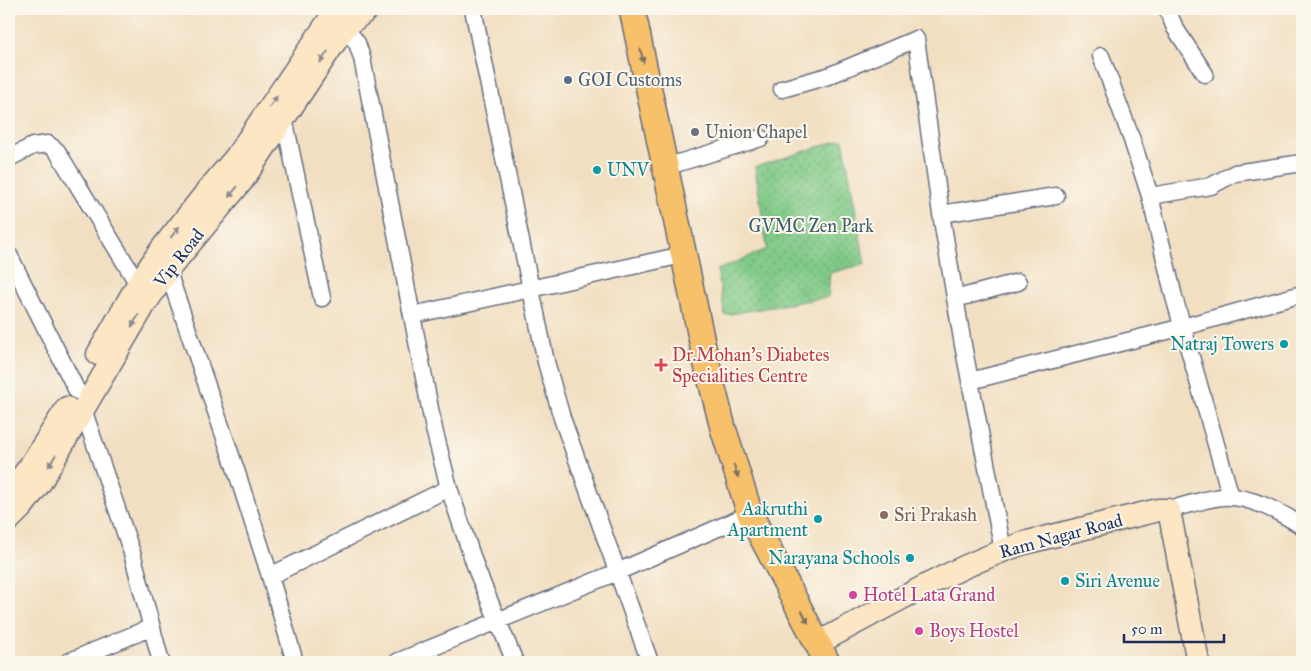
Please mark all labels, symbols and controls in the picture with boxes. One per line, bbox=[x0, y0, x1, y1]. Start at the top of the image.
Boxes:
one-way arrow bbox=[638, 49, 646, 64]
one-way arrow bbox=[319, 51, 329, 64]
place label: GOI Customs bbox=[578, 69, 682, 91]
marker: GOI Customs bbox=[562, 74, 574, 86]
one-way arrow bbox=[268, 96, 278, 109]
place label: Union Chapel bbox=[705, 121, 808, 143]
marker: Union Chapel bbox=[689, 126, 701, 138]
place label: UNV bbox=[607, 159, 650, 181]
marker: UNV bbox=[591, 164, 603, 176]
one-way arrow bbox=[227, 185, 238, 198]
park label: GVMC Zen Park bbox=[748, 215, 874, 237]
street label: Vip Road bbox=[149, 224, 209, 293]
one-way arrow bbox=[169, 225, 180, 238]
one-way arrow bbox=[130, 314, 139, 327]
place label: Natraj Towers bbox=[1170, 333, 1274, 355]
marker: Natraj Towers bbox=[1278, 338, 1290, 350]
place label: Dr.Mohan's Diabetes Specialities Centre bbox=[672, 344, 829, 387]
marker: Dr.Mohan's Diabetes Specialities Centre bbox=[654, 358, 668, 372]
one-way arrow bbox=[48, 454, 57, 468]
one-way arrow bbox=[733, 463, 740, 478]
place label: Aakruthi Apartment bbox=[727, 498, 809, 541]
place label: Sri Prakash bbox=[894, 504, 977, 526]
marker: Sri Prakash bbox=[878, 509, 890, 521]
street label: Ram Nagar Road bbox=[997, 509, 1125, 564]
marker: Aakruthi Apartment bbox=[812, 513, 824, 525]
place label: Narayana Schools bbox=[769, 547, 900, 569]
marker: Narayana Schools bbox=[904, 552, 916, 564]
place label: Siri Avenue bbox=[1075, 570, 1160, 592]
marker: Siri Avenue bbox=[1059, 575, 1071, 587]
place label: Hotel Lata Grand bbox=[863, 584, 995, 606]
marker: Hotel Lata Grand bbox=[847, 589, 859, 601]
one-way arrow bbox=[800, 611, 809, 624]
scale bar bbox=[1124, 611, 1224, 643]
place label: Boys Hostel bbox=[929, 620, 1019, 642]
text: 50 m bbox=[1131, 620, 1163, 638]
marker: Boys Hostel bbox=[913, 625, 925, 637]

